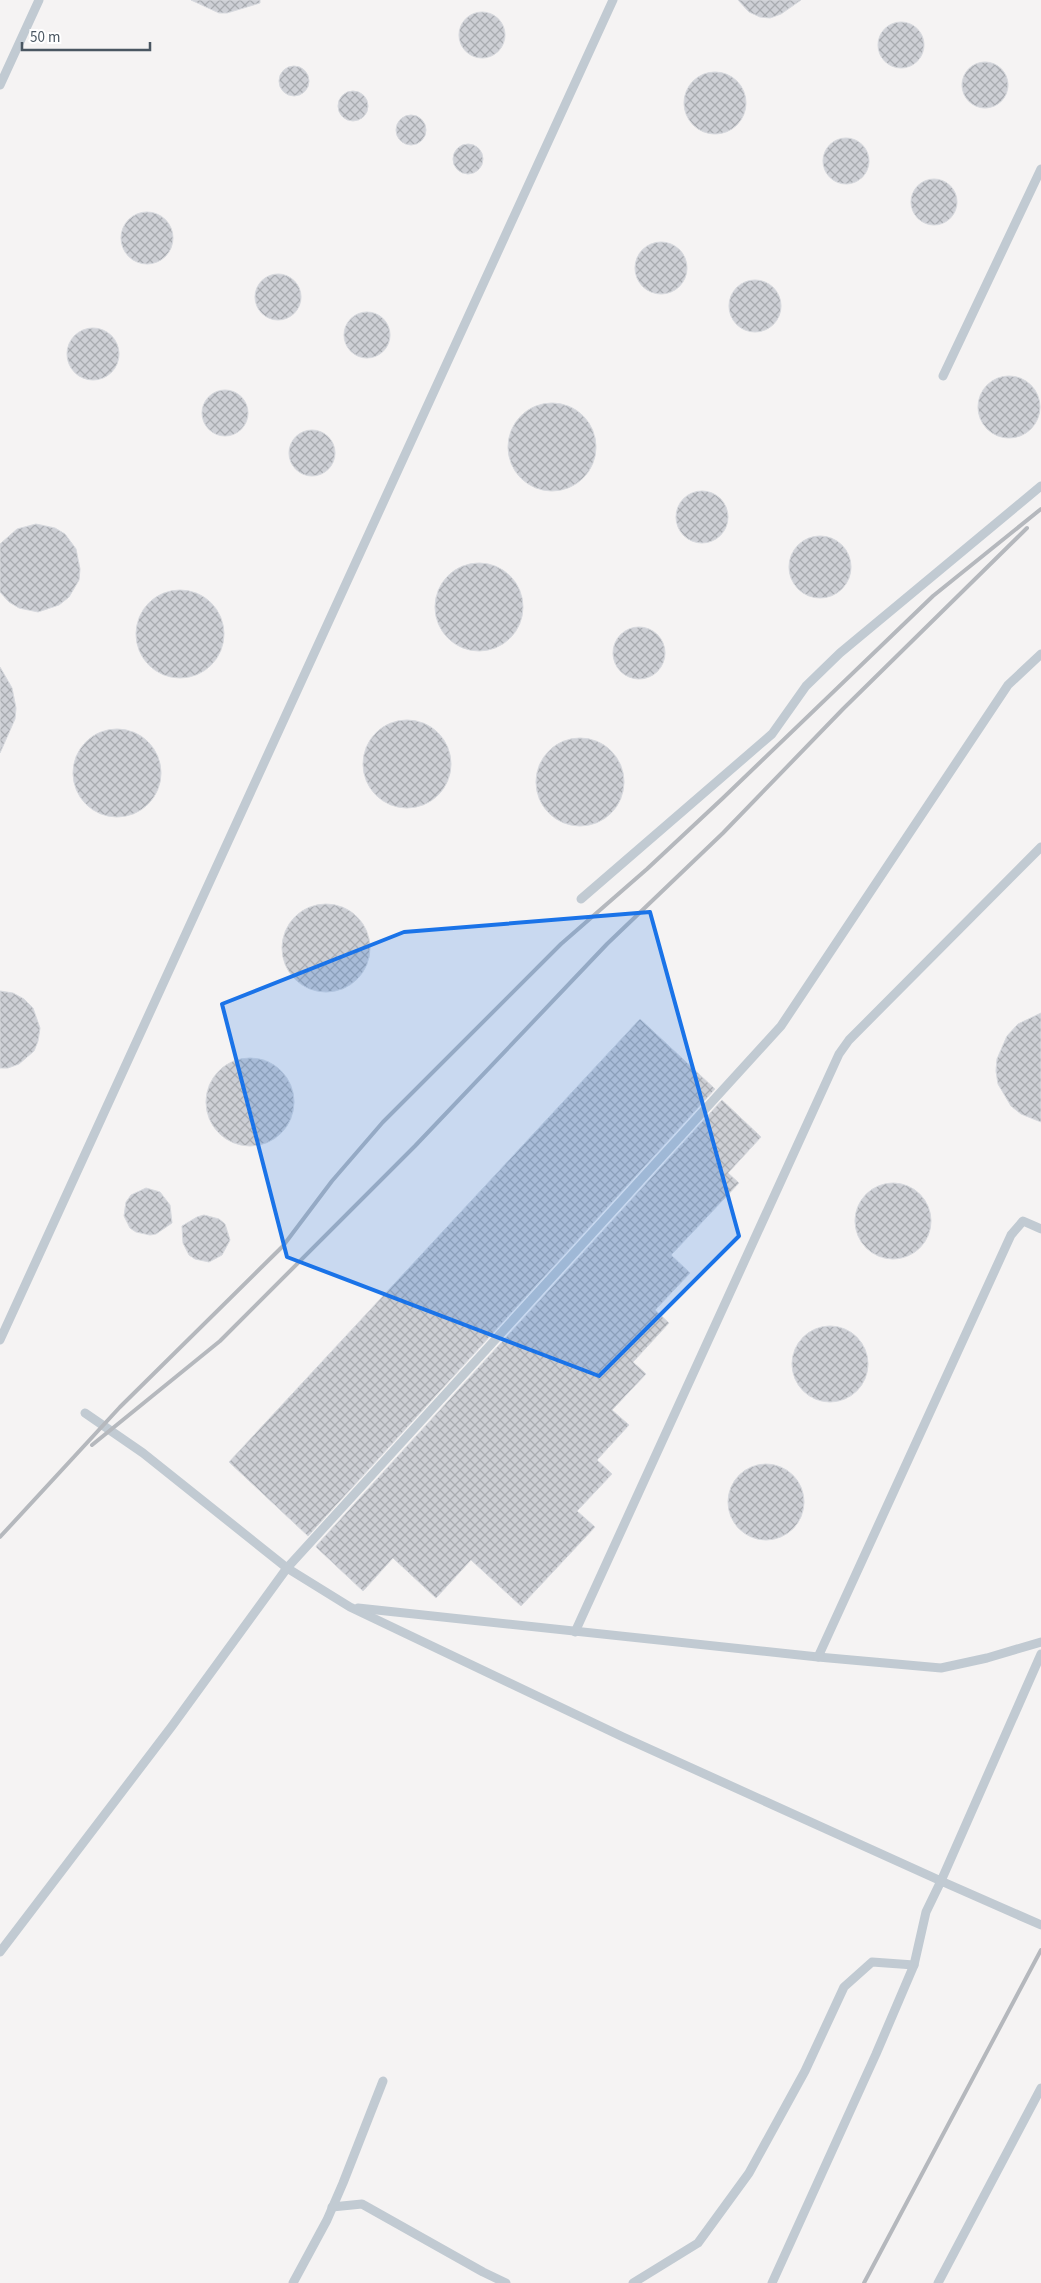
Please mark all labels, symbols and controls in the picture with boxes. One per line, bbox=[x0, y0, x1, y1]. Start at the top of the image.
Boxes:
scale bar bbox=[22, 20, 150, 52]
text: 50 m bbox=[30, 27, 60, 48]

